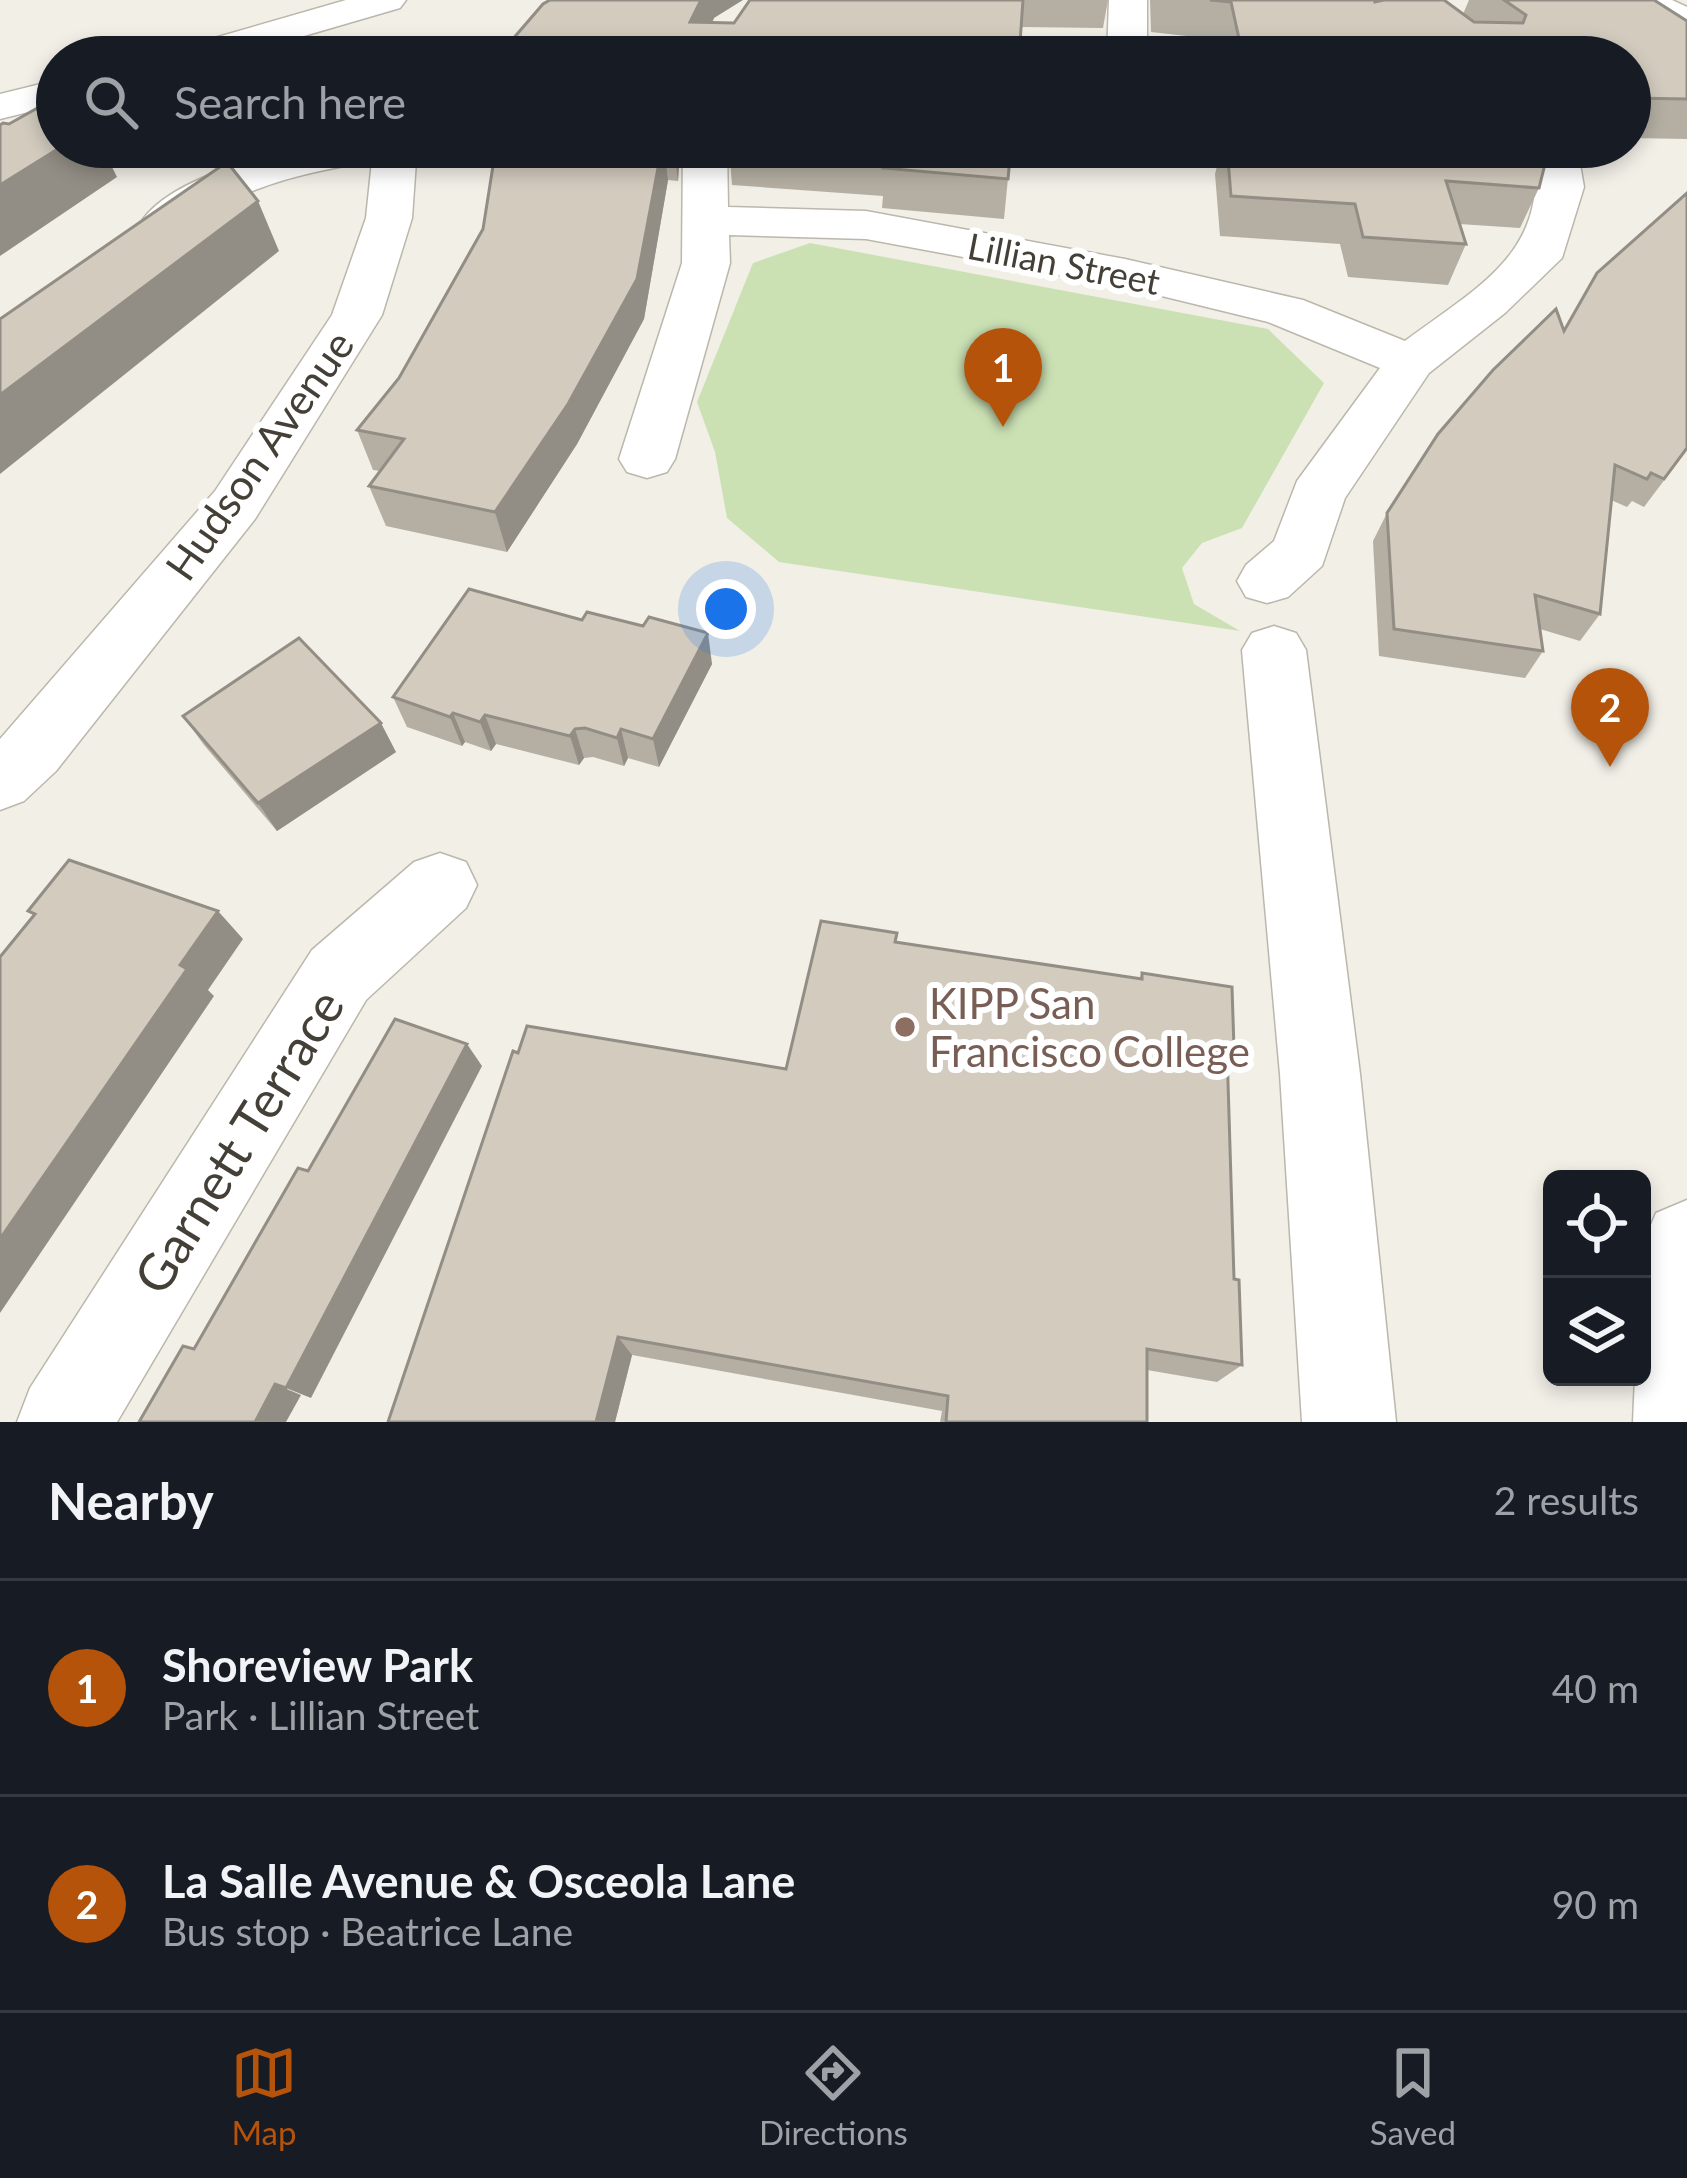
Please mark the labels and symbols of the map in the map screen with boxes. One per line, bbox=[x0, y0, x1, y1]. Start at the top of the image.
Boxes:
street label: Lillian Street bbox=[964, 223, 1164, 303]
street label: Hudson Avenue bbox=[155, 321, 363, 589]
pin: 1 bbox=[964, 328, 1042, 427]
your location bbox=[696, 579, 756, 639]
pin: 2 bbox=[1571, 668, 1649, 767]
street label: Garnett Terrace bbox=[120, 978, 356, 1304]
place label: KIPP San Francisco College bbox=[929, 978, 1250, 1076]
marker: KIPP San Francisco College bbox=[892, 1014, 918, 1040]

